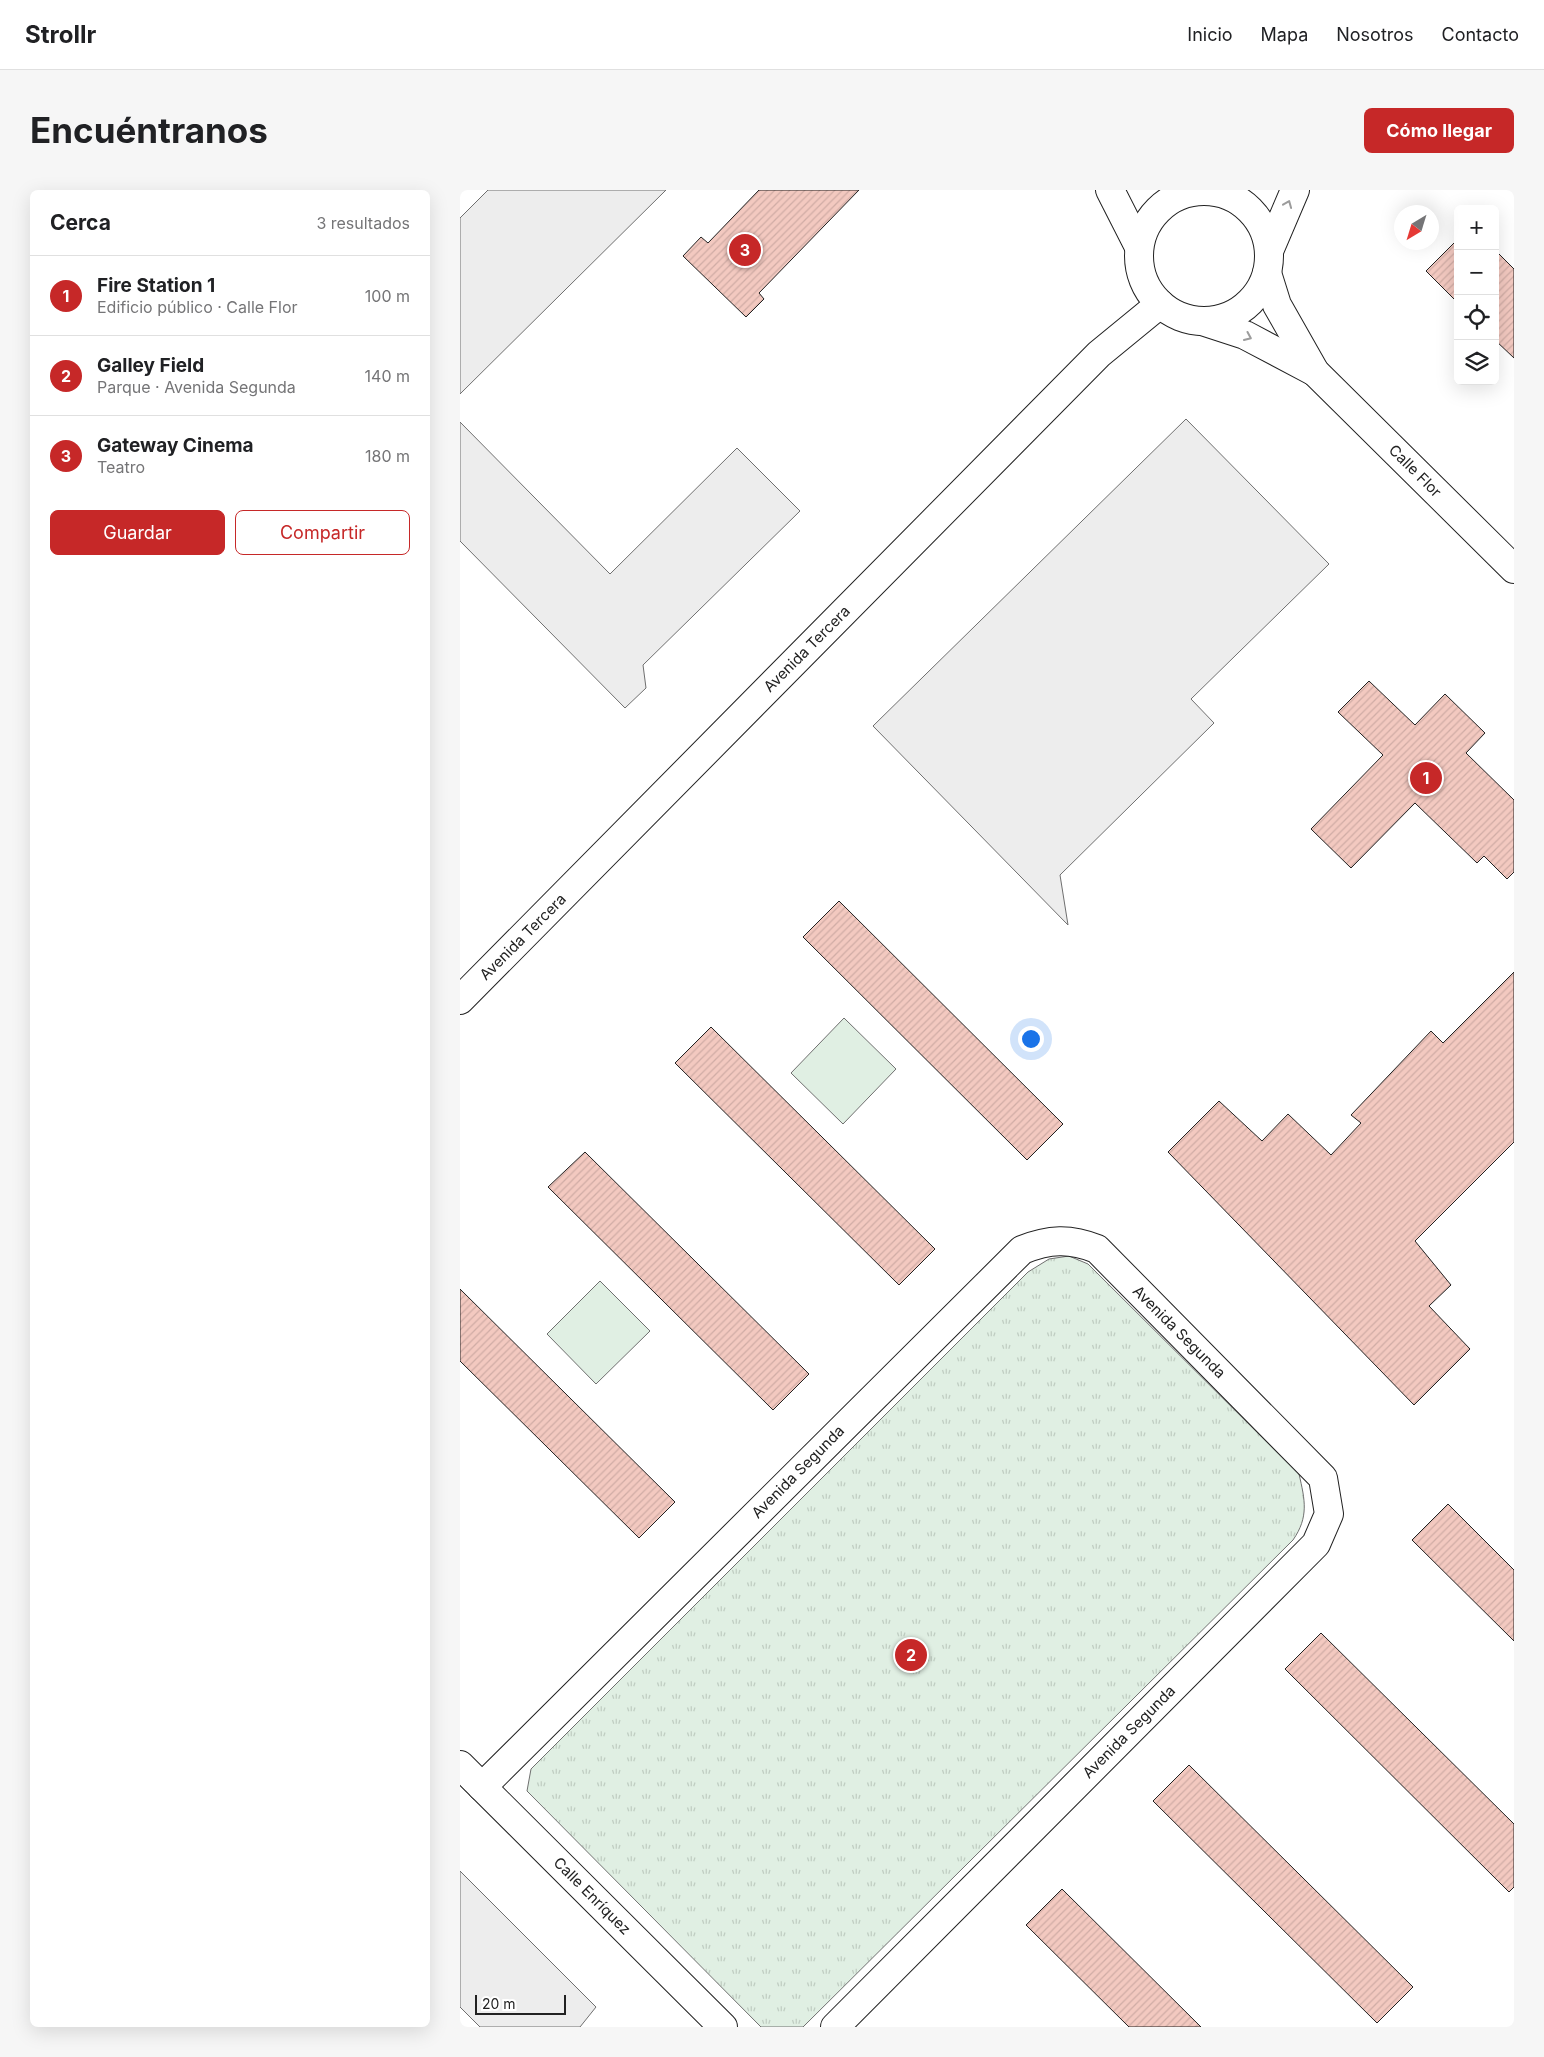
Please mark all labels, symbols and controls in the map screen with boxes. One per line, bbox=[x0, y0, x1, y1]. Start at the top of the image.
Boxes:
text: Strollr bbox=[25, 20, 96, 49]
text: Inicio bbox=[1187, 24, 1233, 45]
text: Mapa bbox=[1261, 24, 1308, 45]
text: Nosotros bbox=[1336, 24, 1414, 45]
text: Contacto bbox=[1442, 24, 1519, 45]
button: Cómo llegar bbox=[1364, 108, 1514, 153]
text: Encuéntranos bbox=[30, 109, 268, 151]
one-way arrow bbox=[1282, 200, 1292, 209]
north arrow bbox=[1394, 205, 1439, 250]
map controls bbox=[1454, 205, 1499, 385]
button: + bbox=[1454, 205, 1499, 250]
text: Cerca bbox=[50, 210, 111, 235]
text: 3 resultados bbox=[316, 213, 410, 233]
pin: 3 bbox=[729, 231, 761, 269]
button: − bbox=[1454, 250, 1499, 295]
text: Fire Station 1 bbox=[97, 274, 215, 297]
text: 1 bbox=[63, 286, 69, 306]
text: 100 m bbox=[365, 286, 410, 306]
button: locate bbox=[1454, 295, 1499, 340]
text: Edificio público · Calle Flor bbox=[97, 297, 298, 317]
one-way arrow bbox=[1242, 331, 1251, 341]
button: layers bbox=[1454, 340, 1499, 385]
text: Galley Field bbox=[97, 354, 204, 377]
text: 2 bbox=[61, 366, 71, 386]
text: 140 m bbox=[365, 366, 410, 386]
text: Parque · Avenida Segunda bbox=[97, 377, 296, 397]
text: Gateway Cinema bbox=[97, 434, 254, 457]
street label: Calle Flor bbox=[1385, 440, 1446, 501]
text: 3 bbox=[61, 446, 71, 466]
text: 180 m bbox=[365, 446, 410, 466]
text: Teatro bbox=[97, 457, 145, 477]
button: Guardar bbox=[50, 510, 225, 555]
button: Compartir bbox=[235, 510, 410, 555]
street label: Avenida Tercera bbox=[759, 601, 854, 696]
pin: 1 bbox=[1410, 759, 1442, 797]
street label: Avenida Tercera bbox=[475, 889, 570, 984]
your location bbox=[1018, 1026, 1044, 1052]
street label: Avenida Segunda bbox=[1129, 1281, 1230, 1382]
street label: Avenida Segunda bbox=[747, 1421, 848, 1522]
pin: 2 bbox=[895, 1636, 927, 1674]
street label: Avenida Segunda bbox=[1078, 1681, 1179, 1782]
street label: Calle Enríquez bbox=[550, 1853, 635, 1938]
scale bar bbox=[475, 1992, 566, 2015]
text: 20 m bbox=[482, 1995, 516, 2012]

